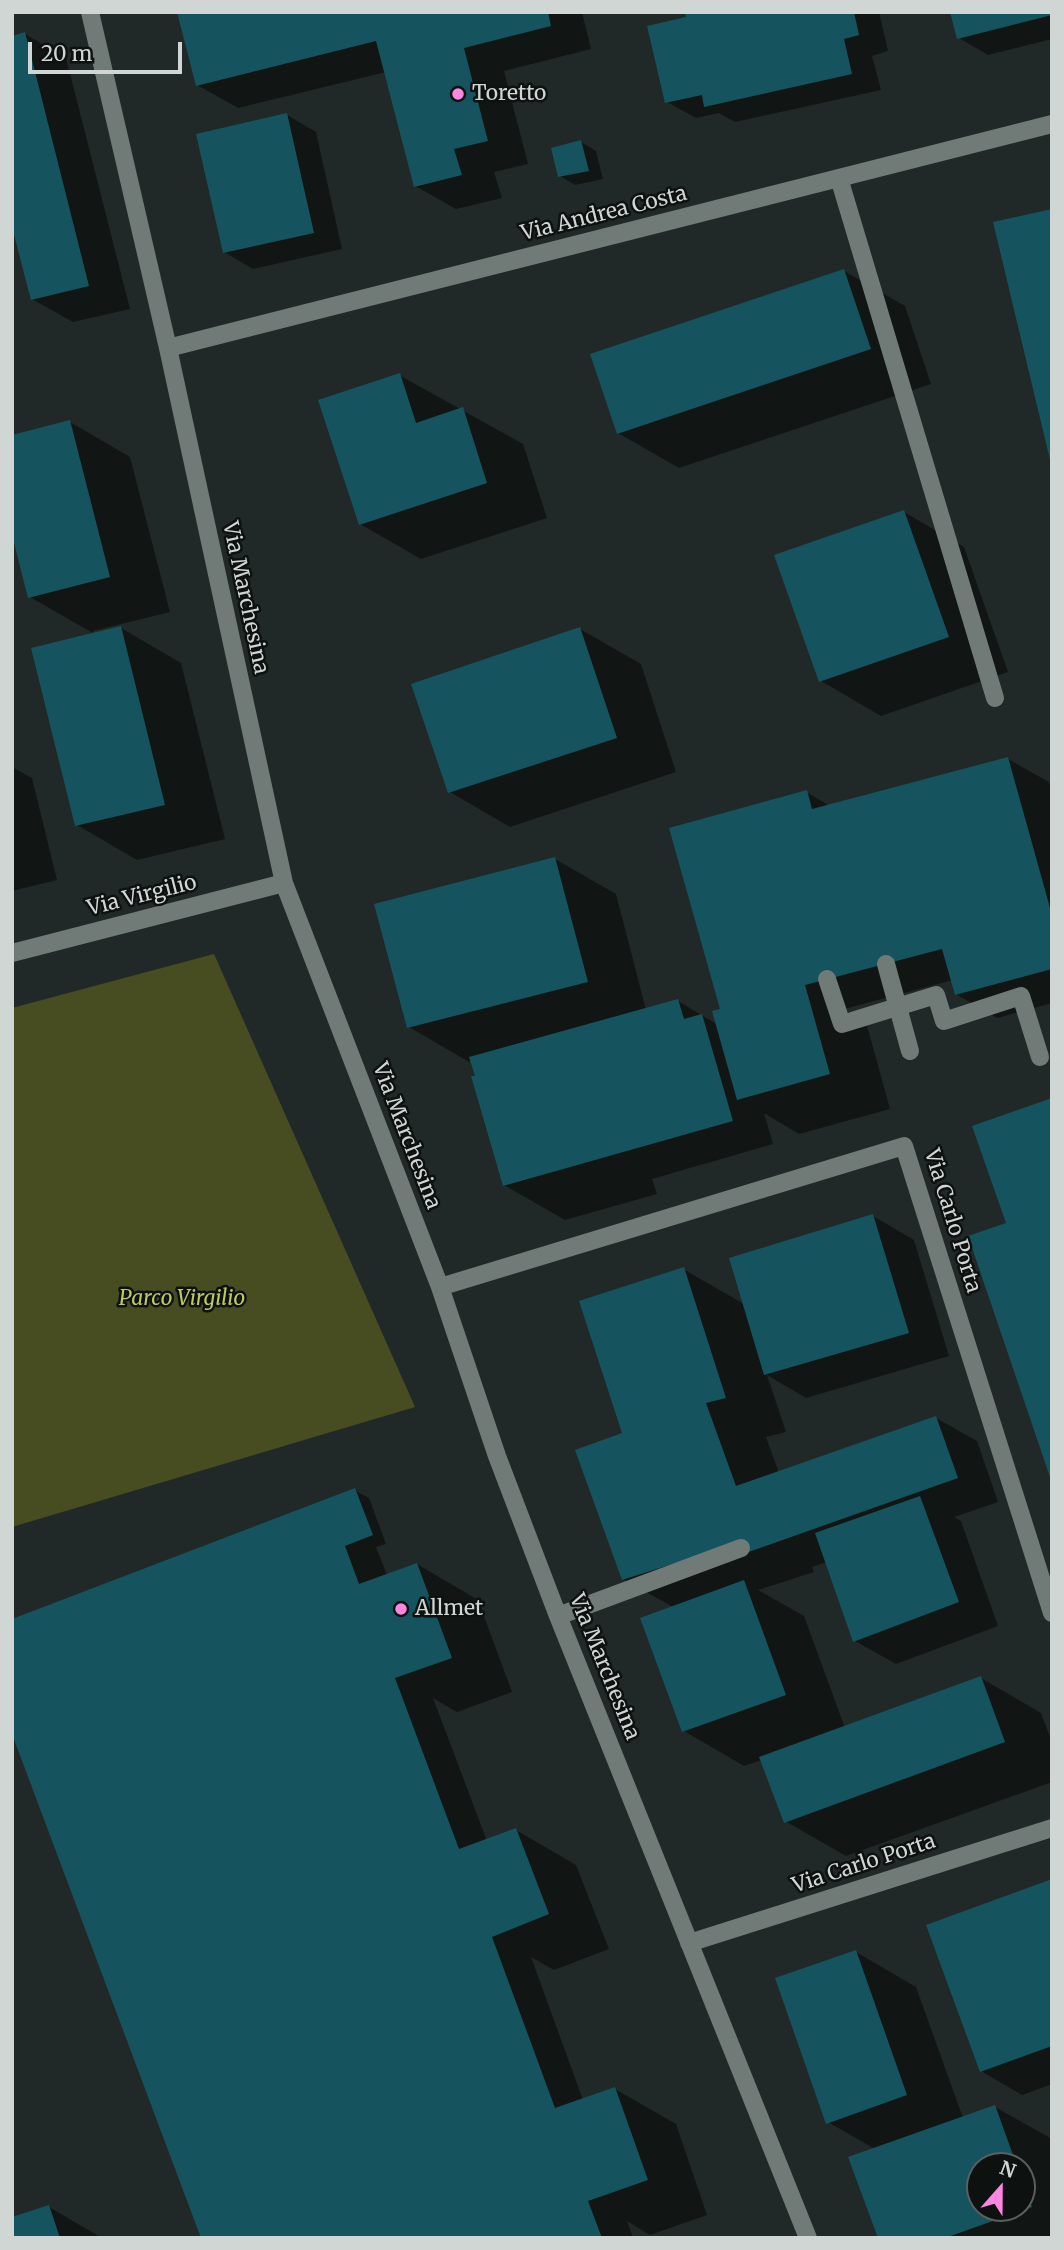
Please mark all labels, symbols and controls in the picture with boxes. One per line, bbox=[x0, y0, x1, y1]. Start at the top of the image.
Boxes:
scale bar bbox=[32, 28, 186, 72]
text: 20 m bbox=[41, 40, 92, 67]
place label: Toretto bbox=[472, 81, 546, 107]
marker: Toretto bbox=[450, 86, 466, 102]
street label: Via Andrea Costa bbox=[518, 181, 690, 247]
street label: Via Marchesina bbox=[217, 519, 273, 677]
street label: Via Virgilio bbox=[85, 870, 199, 922]
street label: Via Marchesina bbox=[366, 1059, 446, 1213]
street label: Via Carlo Porta bbox=[918, 1146, 986, 1296]
park label: Parco Virgilio bbox=[119, 1286, 245, 1312]
street label: Via Marchesina bbox=[563, 1590, 645, 1744]
place label: Allmet bbox=[415, 1596, 483, 1622]
marker: Allmet bbox=[393, 1601, 409, 1617]
street label: Via Carlo Porta bbox=[789, 1829, 939, 1899]
north arrow bbox=[966, 2152, 1036, 2222]
text: N bbox=[996, 2155, 1019, 2183]

